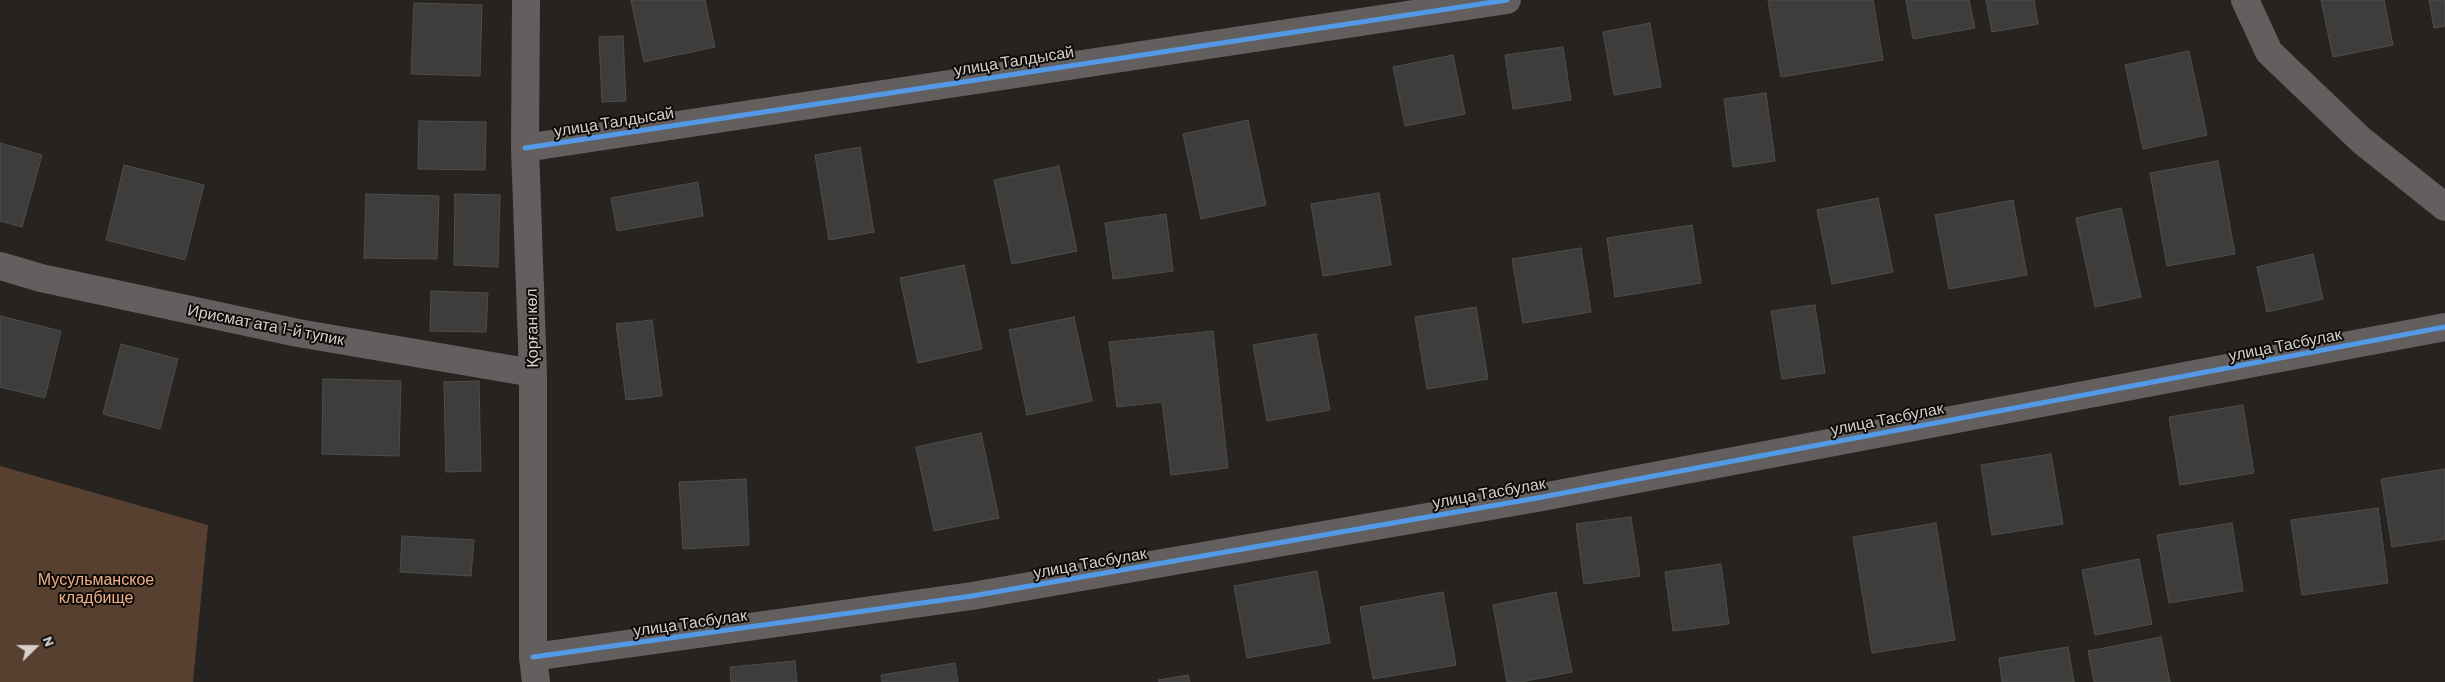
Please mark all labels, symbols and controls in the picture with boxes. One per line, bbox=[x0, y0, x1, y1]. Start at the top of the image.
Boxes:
street label: улица Талдысай bbox=[953, 42, 1075, 80]
street label: улица Талдысай bbox=[553, 103, 675, 141]
street label: Қорған көл bbox=[522, 288, 542, 368]
street label: Ирисмат ата 1-й тупик bbox=[186, 300, 346, 350]
street label: улица Тасбулак bbox=[2227, 325, 2343, 365]
street label: улица Тасбулак bbox=[1829, 399, 1945, 439]
street label: улица Тасбулак bbox=[1431, 474, 1547, 512]
street label: улица Тасбулак bbox=[1032, 544, 1148, 582]
park label: Мусульманское кладбище bbox=[38, 570, 154, 608]
street label: улица Тасбулак bbox=[632, 606, 748, 640]
north arrow bbox=[10, 622, 60, 672]
text: N bbox=[40, 634, 59, 649]

